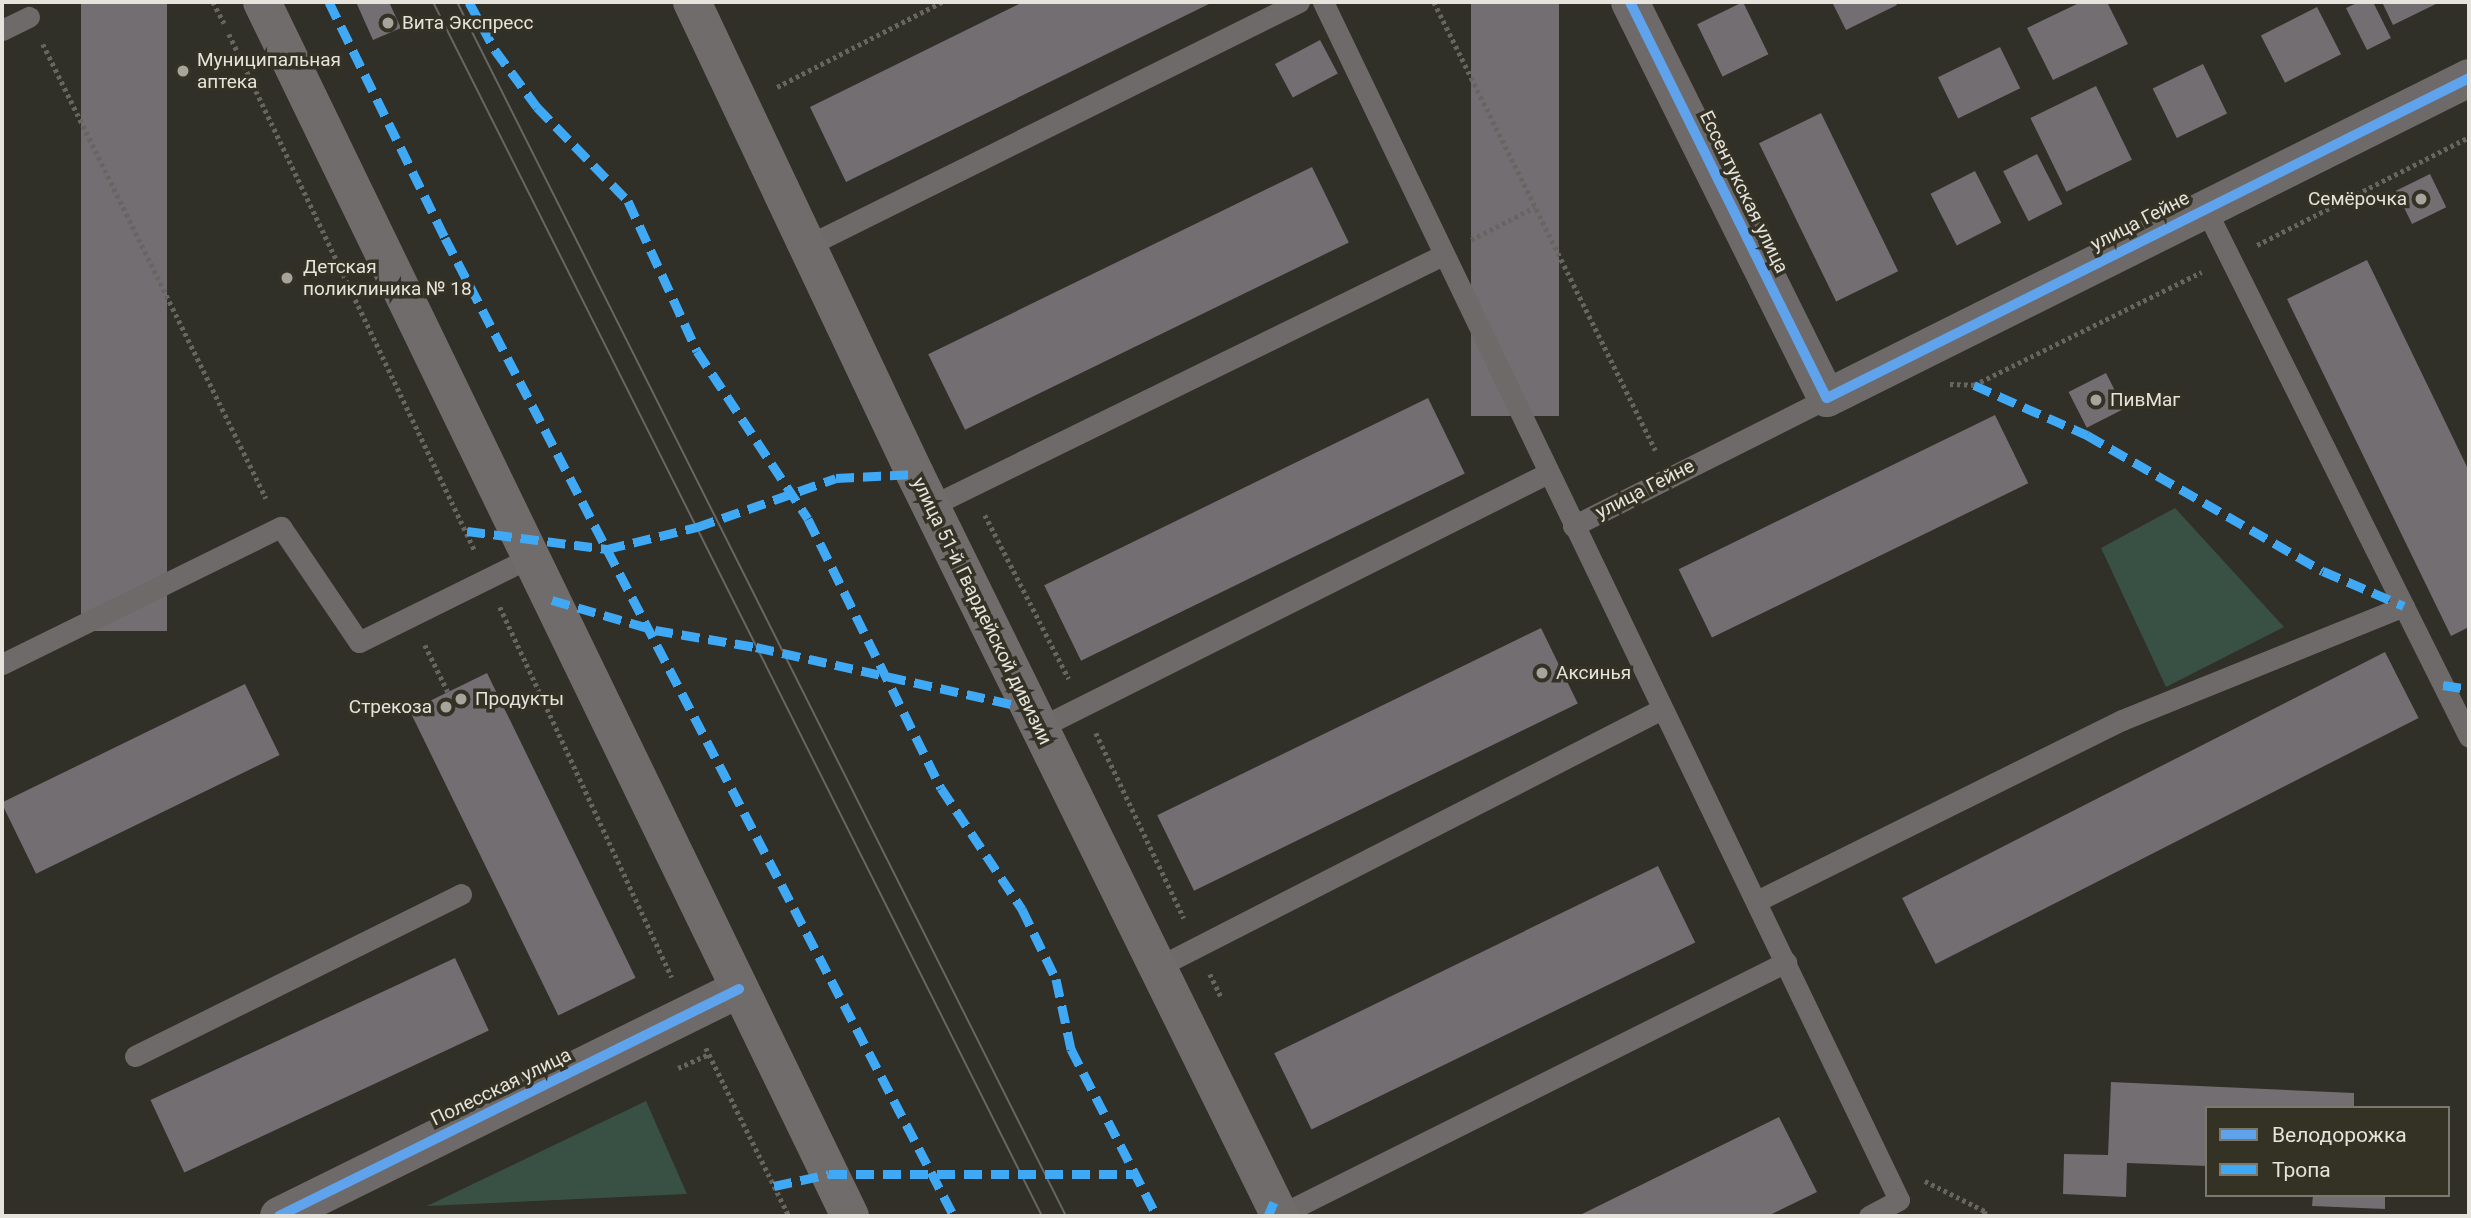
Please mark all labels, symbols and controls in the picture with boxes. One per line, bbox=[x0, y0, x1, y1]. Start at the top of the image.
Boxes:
place label: Вита Экспресс bbox=[402, 12, 533, 34]
marker: Вита Экспресс bbox=[380, 15, 396, 31]
place label: Муниципальная аптека bbox=[197, 49, 341, 93]
marker: Муниципальная аптека bbox=[175, 63, 191, 79]
street label: Ессентукская улица bbox=[1695, 107, 1793, 277]
street label: улица Гейне bbox=[2087, 186, 2193, 256]
place label: Семёрочка bbox=[2308, 188, 2407, 210]
marker: Семёрочка bbox=[2413, 191, 2429, 207]
place label: Детская поликлиника № 18 bbox=[303, 256, 472, 300]
marker: Детская поликлиника № 18 bbox=[277, 268, 297, 288]
place label: ПивМаг bbox=[2110, 389, 2180, 411]
marker: ПивМаг bbox=[2088, 392, 2104, 408]
street label: улица Гейне bbox=[1592, 454, 1698, 524]
street label: улица 51-й Гвардейской дивизии bbox=[907, 474, 1057, 748]
place label: Аксинья bbox=[1556, 662, 1631, 684]
marker: Аксинья bbox=[1534, 665, 1550, 681]
place label: Продукты bbox=[475, 688, 564, 710]
marker: Продукты bbox=[453, 691, 469, 707]
place label: Стрекоза bbox=[349, 696, 432, 718]
marker: Стрекоза bbox=[438, 699, 454, 715]
street label: Полесская улица bbox=[427, 1043, 575, 1131]
legend bbox=[2205, 1106, 2450, 1197]
text: Велодорожка bbox=[2272, 1123, 2407, 1147]
text: Тропа bbox=[2272, 1158, 2331, 1182]

